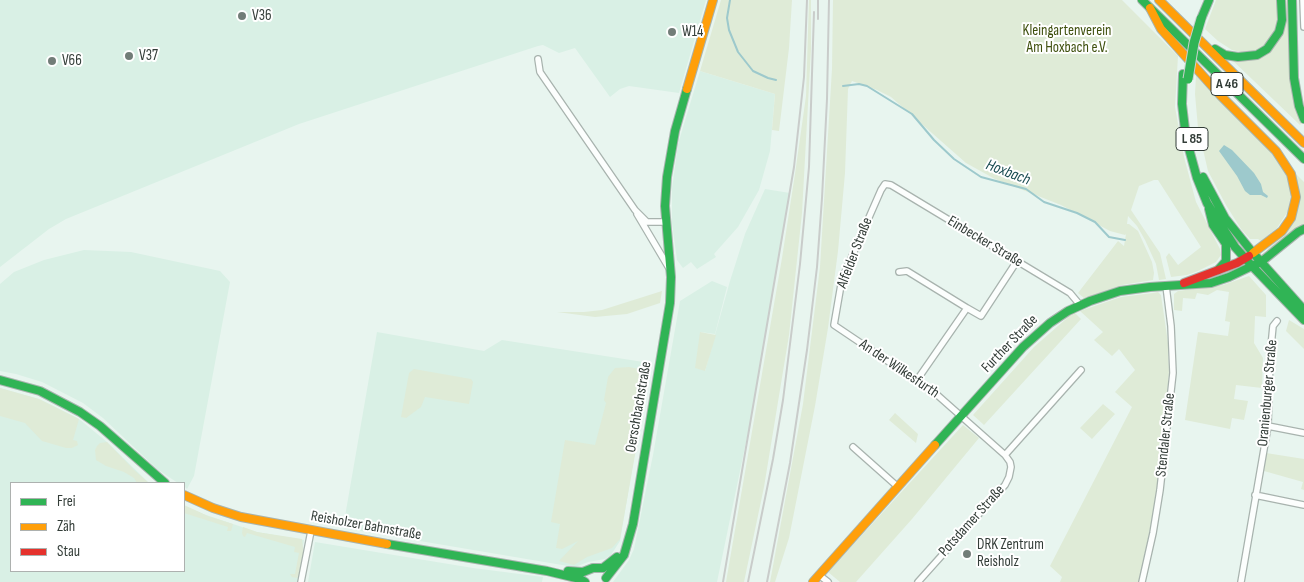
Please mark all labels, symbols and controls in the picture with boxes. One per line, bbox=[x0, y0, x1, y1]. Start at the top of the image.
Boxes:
place label: V36 bbox=[252, 7, 271, 25]
marker: V36 bbox=[236, 10, 248, 22]
park label: Kleingartenverein Am Hoxbach e.V. bbox=[1023, 22, 1111, 57]
place label: W14 bbox=[682, 23, 703, 41]
marker: W14 bbox=[666, 26, 678, 38]
place label: V37 bbox=[139, 47, 158, 65]
marker: V37 bbox=[123, 50, 135, 62]
place label: V66 bbox=[62, 52, 82, 70]
marker: V66 bbox=[46, 55, 58, 67]
road number: A 46 bbox=[1211, 72, 1243, 96]
road number: L 85 bbox=[1176, 128, 1208, 150]
water label: Hoxbach bbox=[983, 156, 1033, 190]
street label: Einbecker Straße bbox=[944, 212, 1026, 272]
street label: Alfelder Straße bbox=[833, 215, 877, 291]
street label: Further Straße bbox=[978, 311, 1042, 377]
street label: An der Wilkesfurth bbox=[855, 336, 943, 402]
street label: Oranienburger Straße bbox=[1254, 339, 1282, 447]
street label: Oerschbachstraße bbox=[622, 360, 656, 454]
street label: Stendaler Straße bbox=[1153, 392, 1179, 478]
legend bbox=[10, 482, 185, 572]
street label: Potsdamer Straße bbox=[935, 482, 1009, 560]
text: Frei bbox=[57, 492, 76, 511]
street label: Reisholzer Bahnstraße bbox=[309, 507, 423, 545]
text: Zäh bbox=[57, 517, 75, 536]
place label: DRK Zentrum Reisholz bbox=[977, 536, 1044, 571]
text: Stau bbox=[57, 542, 80, 561]
marker: DRK Zentrum Reisholz bbox=[961, 548, 973, 560]

